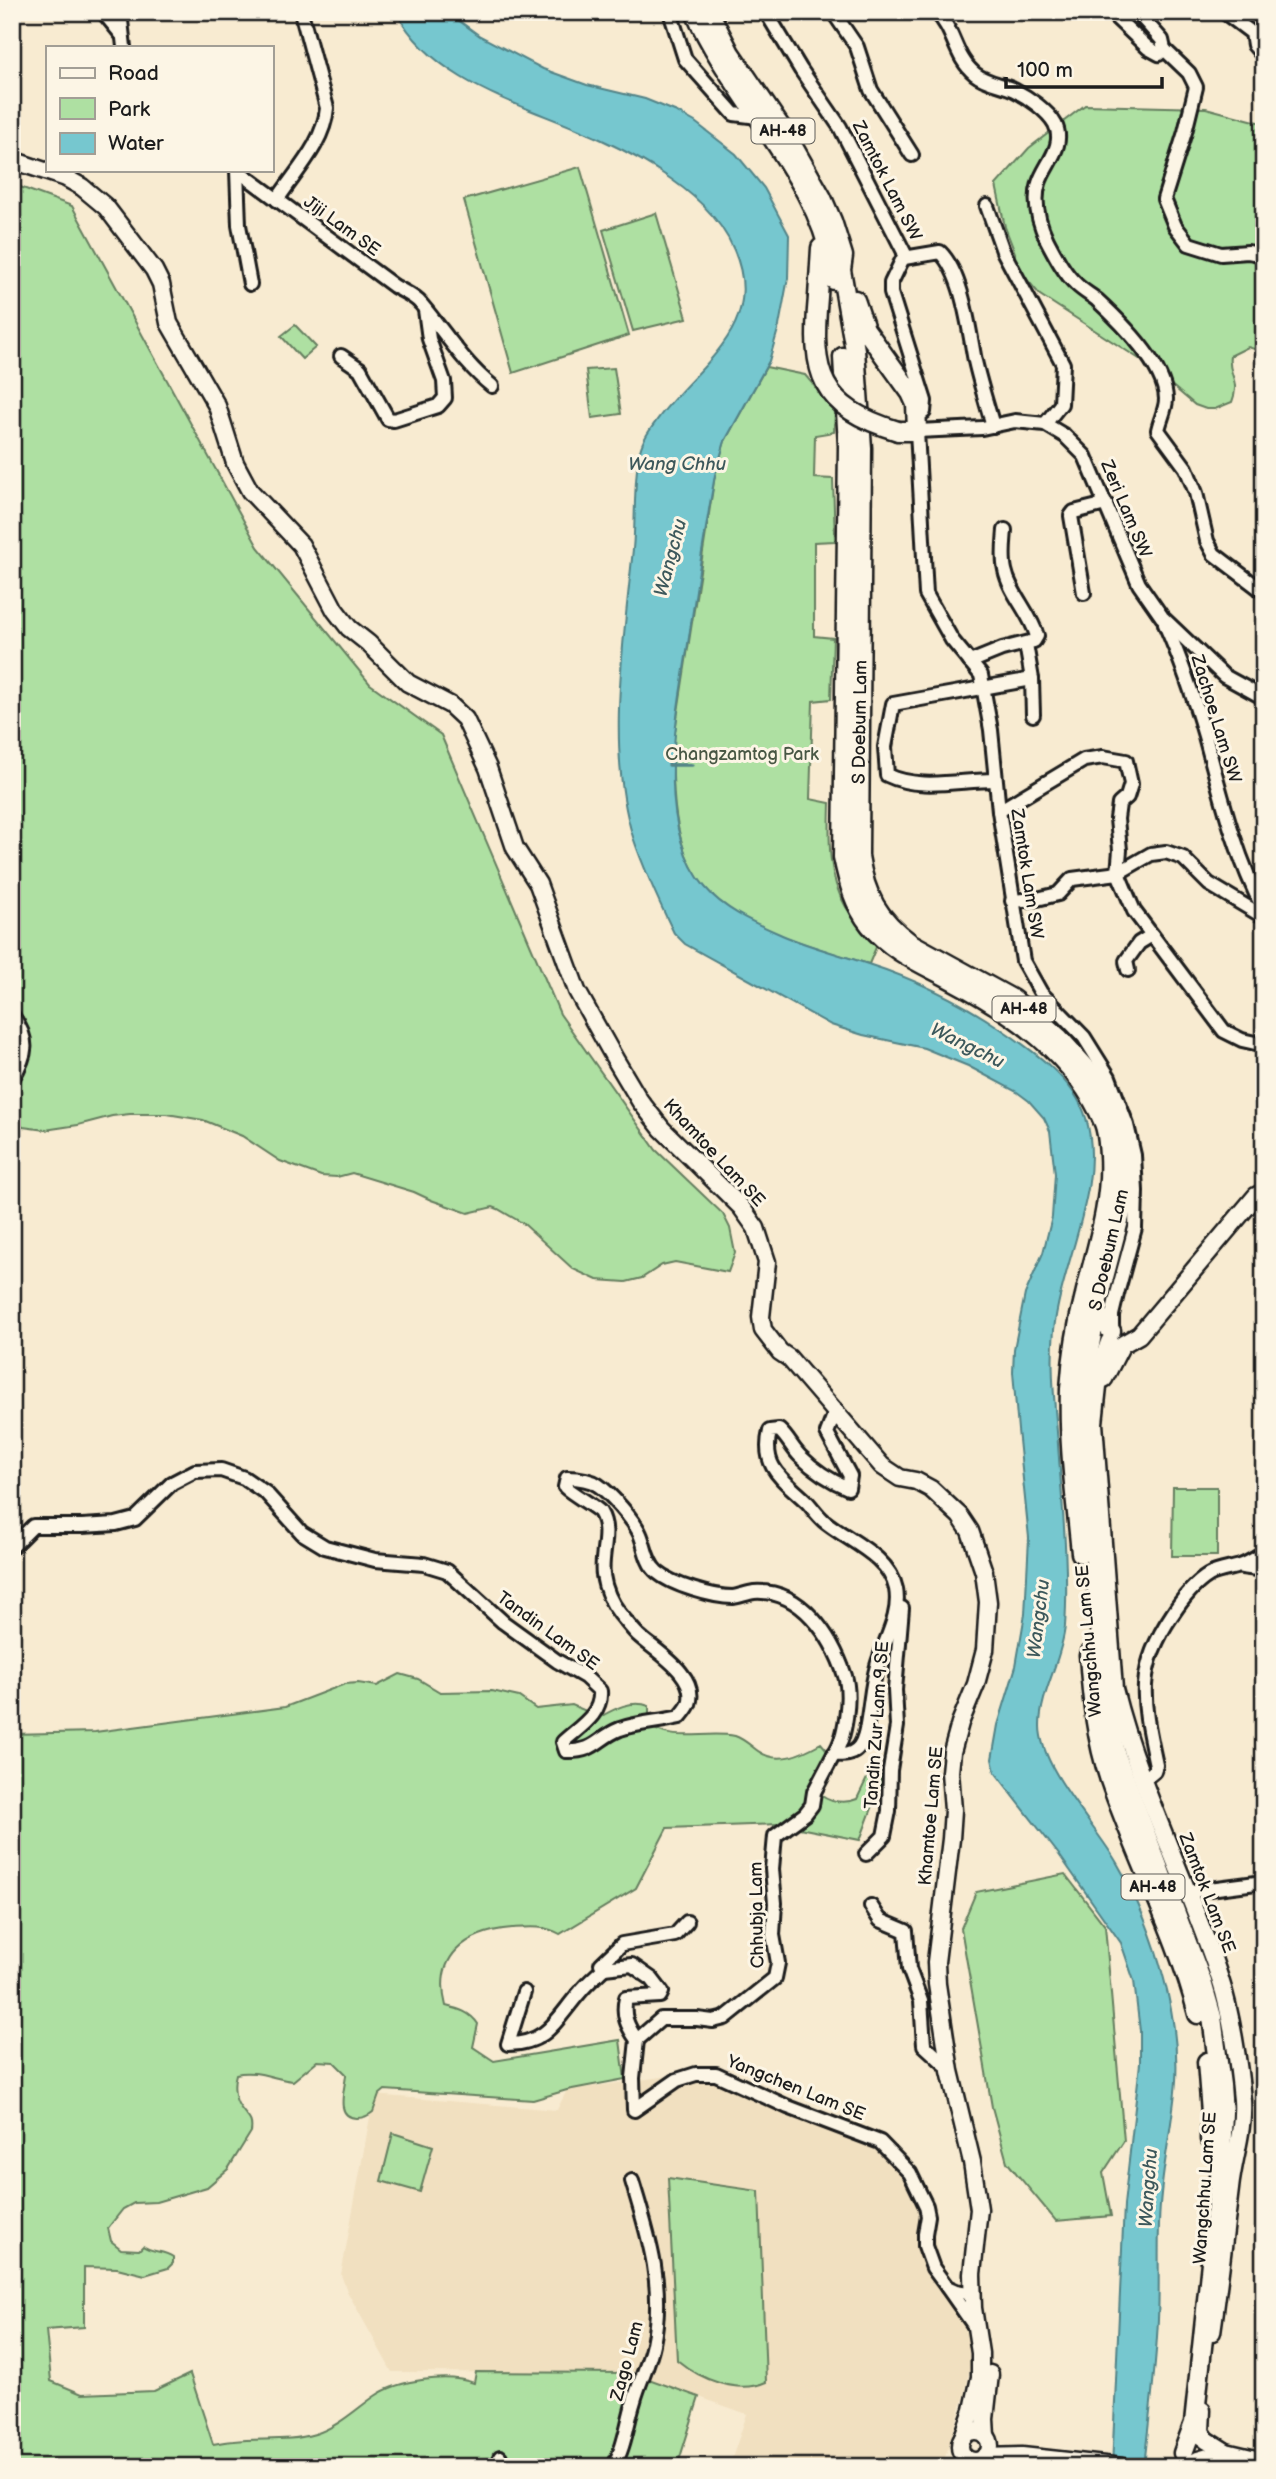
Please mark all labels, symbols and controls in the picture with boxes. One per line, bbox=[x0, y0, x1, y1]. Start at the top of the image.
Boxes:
legend bbox=[46, 46, 273, 172]
scale bar bbox=[1006, 46, 1162, 90]
text: 100 m bbox=[1017, 58, 1073, 83]
text: Road bbox=[108, 61, 159, 86]
text: Park bbox=[108, 97, 151, 122]
street label: Zamtok Lam SW bbox=[847, 117, 927, 245]
road number: AH-48 bbox=[752, 119, 814, 144]
text: Water bbox=[108, 131, 164, 156]
street label: Jiji Lam SE bbox=[300, 191, 384, 261]
water label: Wang Chhu bbox=[628, 453, 727, 476]
street label: Zeri Lam SW bbox=[1096, 456, 1156, 561]
water label: Wangchu bbox=[650, 516, 692, 599]
street label: Zachoe Lam SW bbox=[1186, 651, 1246, 786]
street label: S Doebum Lam bbox=[848, 660, 872, 784]
park label: Changzamtog Park bbox=[665, 744, 819, 765]
street label: Zamtok Lam SW bbox=[1006, 806, 1048, 941]
road number: AH-48 bbox=[992, 996, 1056, 1021]
water label: Wangchu bbox=[926, 1018, 1008, 1074]
street label: Khamtoe Lam SE bbox=[659, 1095, 769, 1211]
street label: S Doebum Lam bbox=[1085, 1187, 1133, 1313]
street label: Wangchhu Lam SE bbox=[1072, 1564, 1106, 1718]
water label: Wangchu bbox=[1023, 1578, 1055, 1660]
street label: Tandin Lam SE bbox=[493, 1587, 603, 1675]
street label: Tandin Zur Lam 9 SE bbox=[861, 1640, 893, 1810]
street label: Khamtoe Lam SE bbox=[914, 1745, 948, 1886]
street label: Zamtok Lam SE bbox=[1174, 1829, 1240, 1956]
street label: Chhubja Lam bbox=[746, 1862, 768, 1968]
road number: AH-48 bbox=[1122, 1874, 1184, 1899]
street label: Yangchen Lam SE bbox=[723, 2050, 868, 2125]
street label: Wangchhu Lam SE bbox=[1189, 2111, 1221, 2265]
water label: Wangchu bbox=[1135, 2147, 1163, 2228]
street label: Zago Lam bbox=[606, 2319, 648, 2404]

